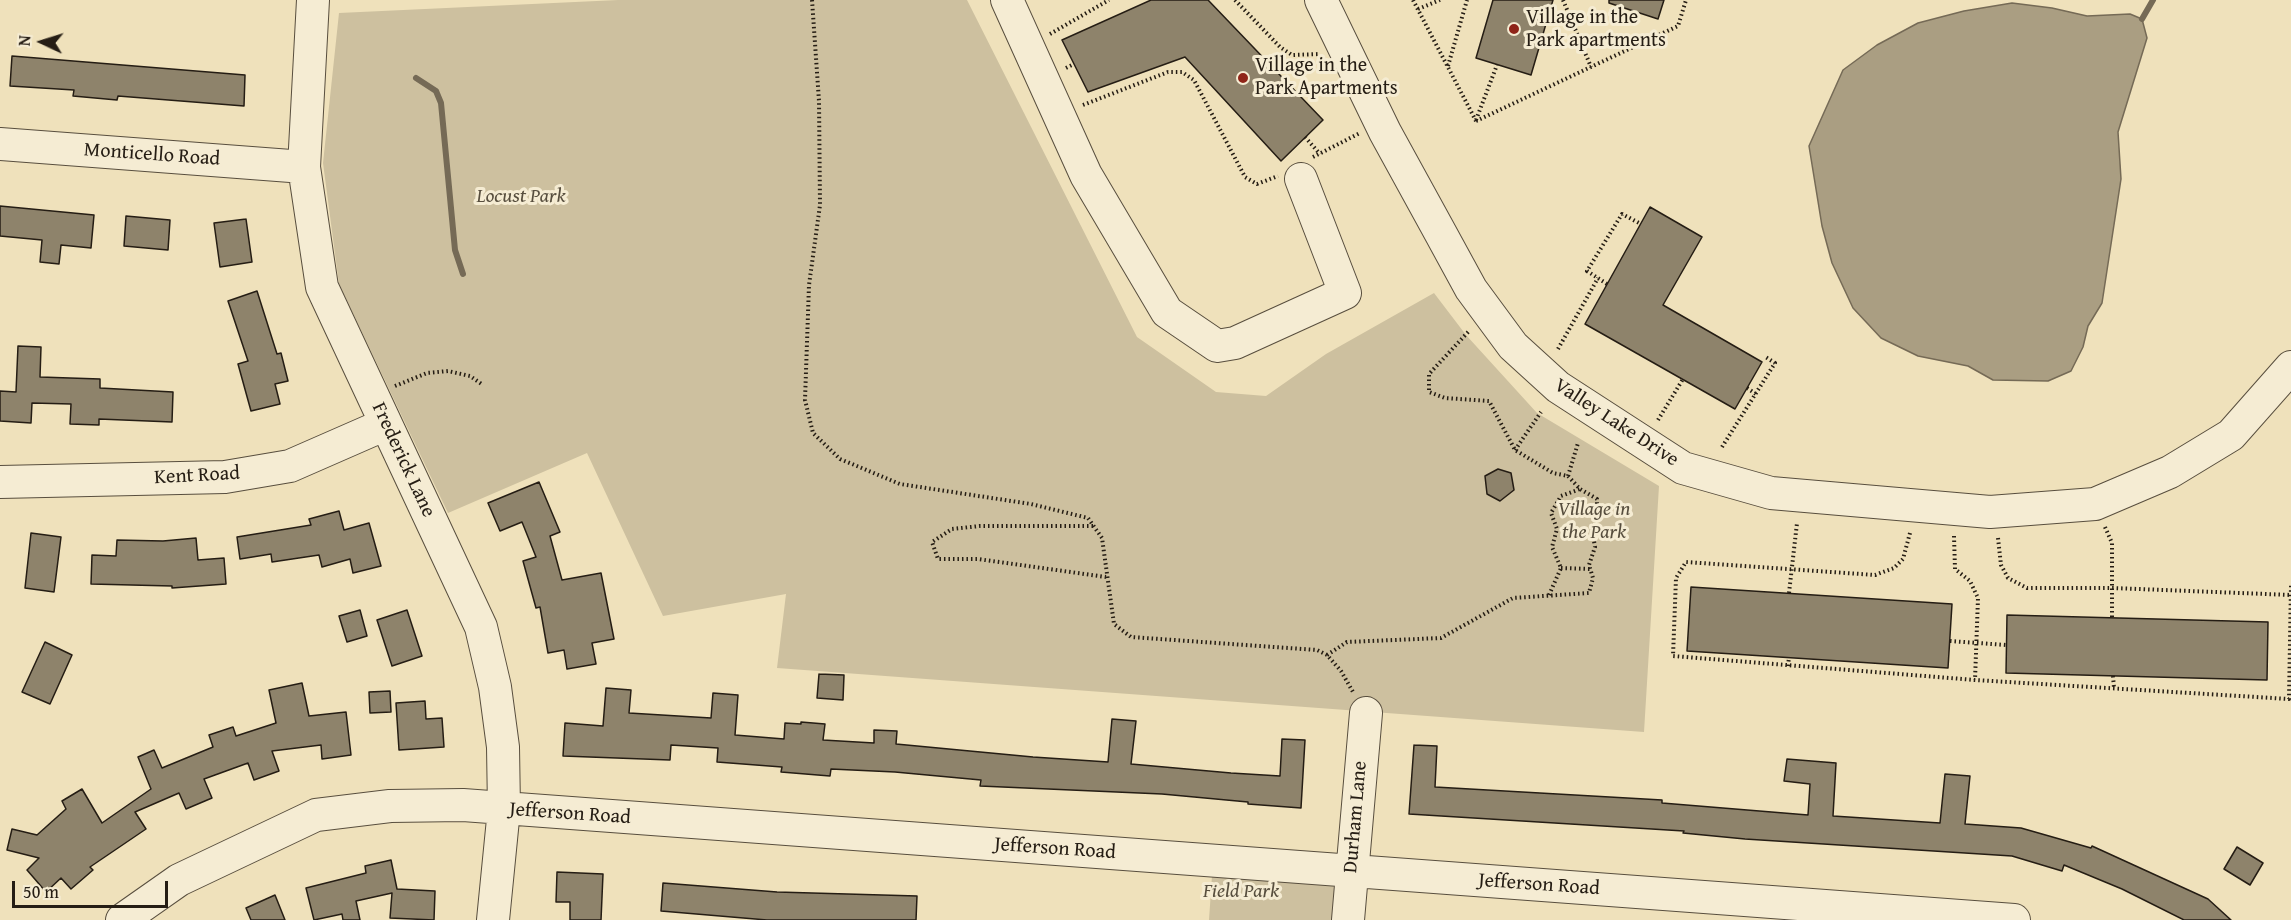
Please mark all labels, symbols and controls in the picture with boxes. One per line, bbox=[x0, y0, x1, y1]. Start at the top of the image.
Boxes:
place label: Village in the Park apartments bbox=[1526, 6, 1666, 53]
north arrow bbox=[12, 12, 72, 72]
marker: Village in the Park apartments bbox=[1507, 22, 1521, 36]
text: N bbox=[12, 35, 36, 47]
place label: Village in the Park Apartments bbox=[1255, 54, 1398, 101]
marker: Village in the Park Apartments bbox=[1236, 71, 1250, 85]
street label: Monticello Road bbox=[83, 138, 221, 172]
park label: Locust Park bbox=[476, 185, 566, 209]
street label: Valley Lake Drive bbox=[1549, 374, 1683, 472]
street label: Frederick Lane bbox=[366, 399, 440, 521]
street label: Kent Road bbox=[154, 462, 240, 490]
park label: Village in the Park bbox=[1558, 498, 1630, 545]
street label: Durham Lane bbox=[1339, 760, 1373, 874]
street label: Jefferson Road bbox=[508, 798, 632, 830]
street label: Jefferson Road bbox=[993, 833, 1117, 865]
scale bar bbox=[15, 869, 171, 907]
street label: Jefferson Road bbox=[1477, 869, 1601, 901]
text: 50 m bbox=[23, 878, 59, 905]
park label: Field Park bbox=[1203, 880, 1279, 904]

